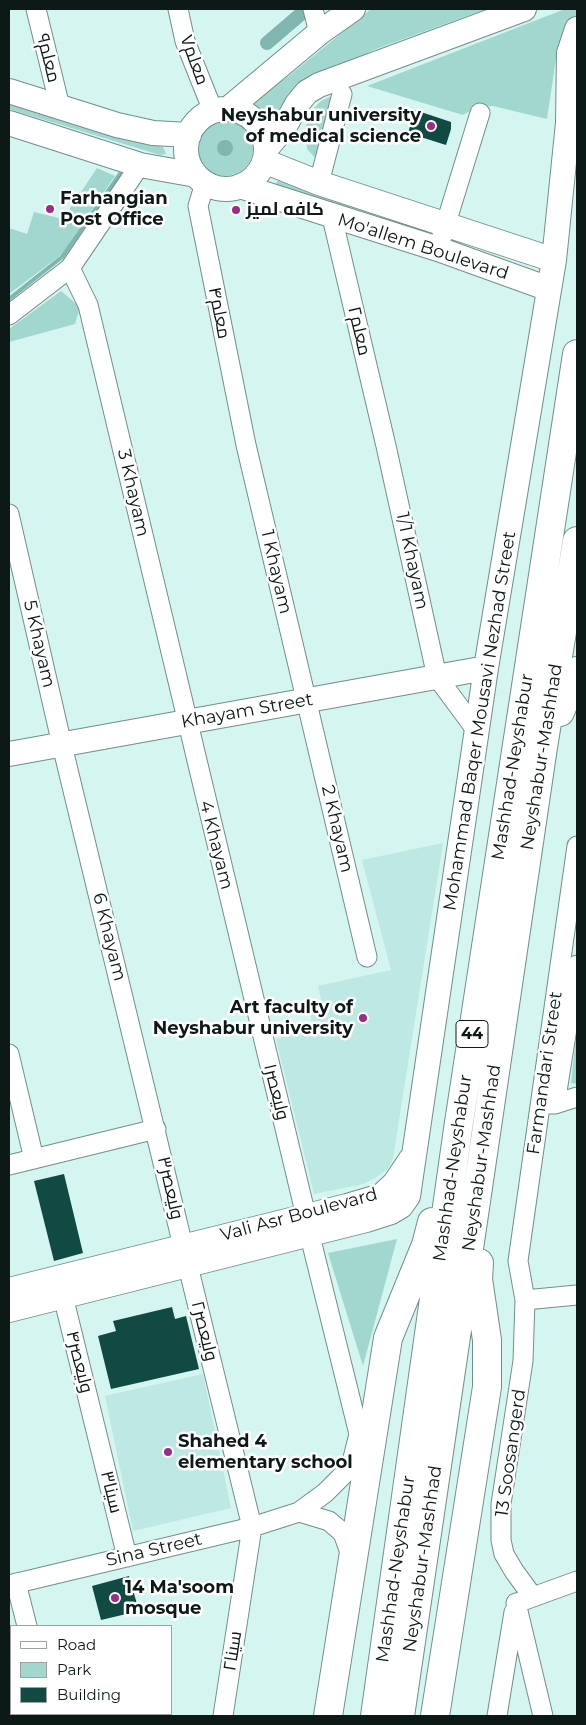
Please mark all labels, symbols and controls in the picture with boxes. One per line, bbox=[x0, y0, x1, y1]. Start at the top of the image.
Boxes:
street label: معلم۹ bbox=[32, 31, 64, 85]
street label: معلم۷ bbox=[175, 32, 213, 88]
place label: Neyshabur university of medical science bbox=[221, 105, 421, 148]
marker: Neyshabur university of medical science bbox=[425, 120, 437, 132]
place label: Farhangian Post Office bbox=[60, 188, 168, 230]
place label: کافه لمیز bbox=[246, 199, 324, 221]
marker: Farhangian Post Office bbox=[44, 203, 56, 215]
marker: کافه لمیز bbox=[230, 204, 242, 216]
street label: Mo'allem Boulevard bbox=[335, 209, 511, 285]
street label: معلم۴ bbox=[203, 285, 235, 341]
street label: معلم۲ bbox=[343, 304, 375, 358]
street label: 3 Khayam bbox=[112, 447, 154, 539]
street label: 1/1 Khayam bbox=[391, 511, 433, 611]
street label: 1 Khayam bbox=[256, 528, 296, 616]
street label: Mohammad Baqer Mousavi Nezhad Street bbox=[439, 530, 521, 912]
street label: 5 Khayam bbox=[18, 598, 60, 690]
street label: Neyshabur-Mashhad bbox=[517, 662, 567, 852]
street label: Mashhad-Neyshabur bbox=[488, 672, 538, 862]
street label: Khayam Street bbox=[179, 689, 315, 733]
street label: 2 Khayam bbox=[316, 783, 358, 875]
street label: 4 Khayam bbox=[195, 798, 237, 892]
street label: 6 Khayam bbox=[88, 891, 130, 983]
street label: Farmandari Street bbox=[523, 990, 567, 1156]
place label: Art faculty of Neyshabur university bbox=[153, 997, 353, 1040]
marker: Art faculty of Neyshabur university bbox=[357, 1012, 369, 1024]
road number: 44 bbox=[456, 1021, 488, 1048]
street label: ولیعصر۱ bbox=[259, 1062, 293, 1122]
street label: Neyshabur-Mashhad bbox=[458, 1063, 506, 1253]
street label: Mashhad-Neyshabur bbox=[429, 1073, 477, 1263]
street label: ولیعصر۳ bbox=[152, 1154, 188, 1222]
street label: Vali Asr Boulevard bbox=[218, 1184, 380, 1246]
street label: ولیعصر۲ bbox=[186, 1299, 222, 1363]
street label: ولیعصر۴ bbox=[61, 1329, 97, 1395]
street label: 13 Soosangerd bbox=[491, 1388, 531, 1518]
place label: Shahed 4 elementary school bbox=[178, 1431, 353, 1474]
marker: Shahed 4 elementary school bbox=[162, 1446, 174, 1458]
street label: Neyshabur-Mashhad bbox=[399, 1464, 447, 1654]
street label: سینا۳ bbox=[95, 1469, 127, 1515]
street label: Mashhad-Neyshabur bbox=[372, 1474, 420, 1664]
street label: Sina Street bbox=[104, 1528, 204, 1572]
place label: 14 Ma'soom mosque bbox=[125, 1577, 234, 1620]
marker: 14 Ma'soom mosque bbox=[109, 1592, 121, 1604]
legend bbox=[10, 1625, 172, 1715]
street label: سینا۲ bbox=[219, 1629, 247, 1673]
text: Road bbox=[57, 1635, 96, 1654]
text: Park bbox=[57, 1660, 91, 1679]
text: Building bbox=[57, 1685, 121, 1704]

